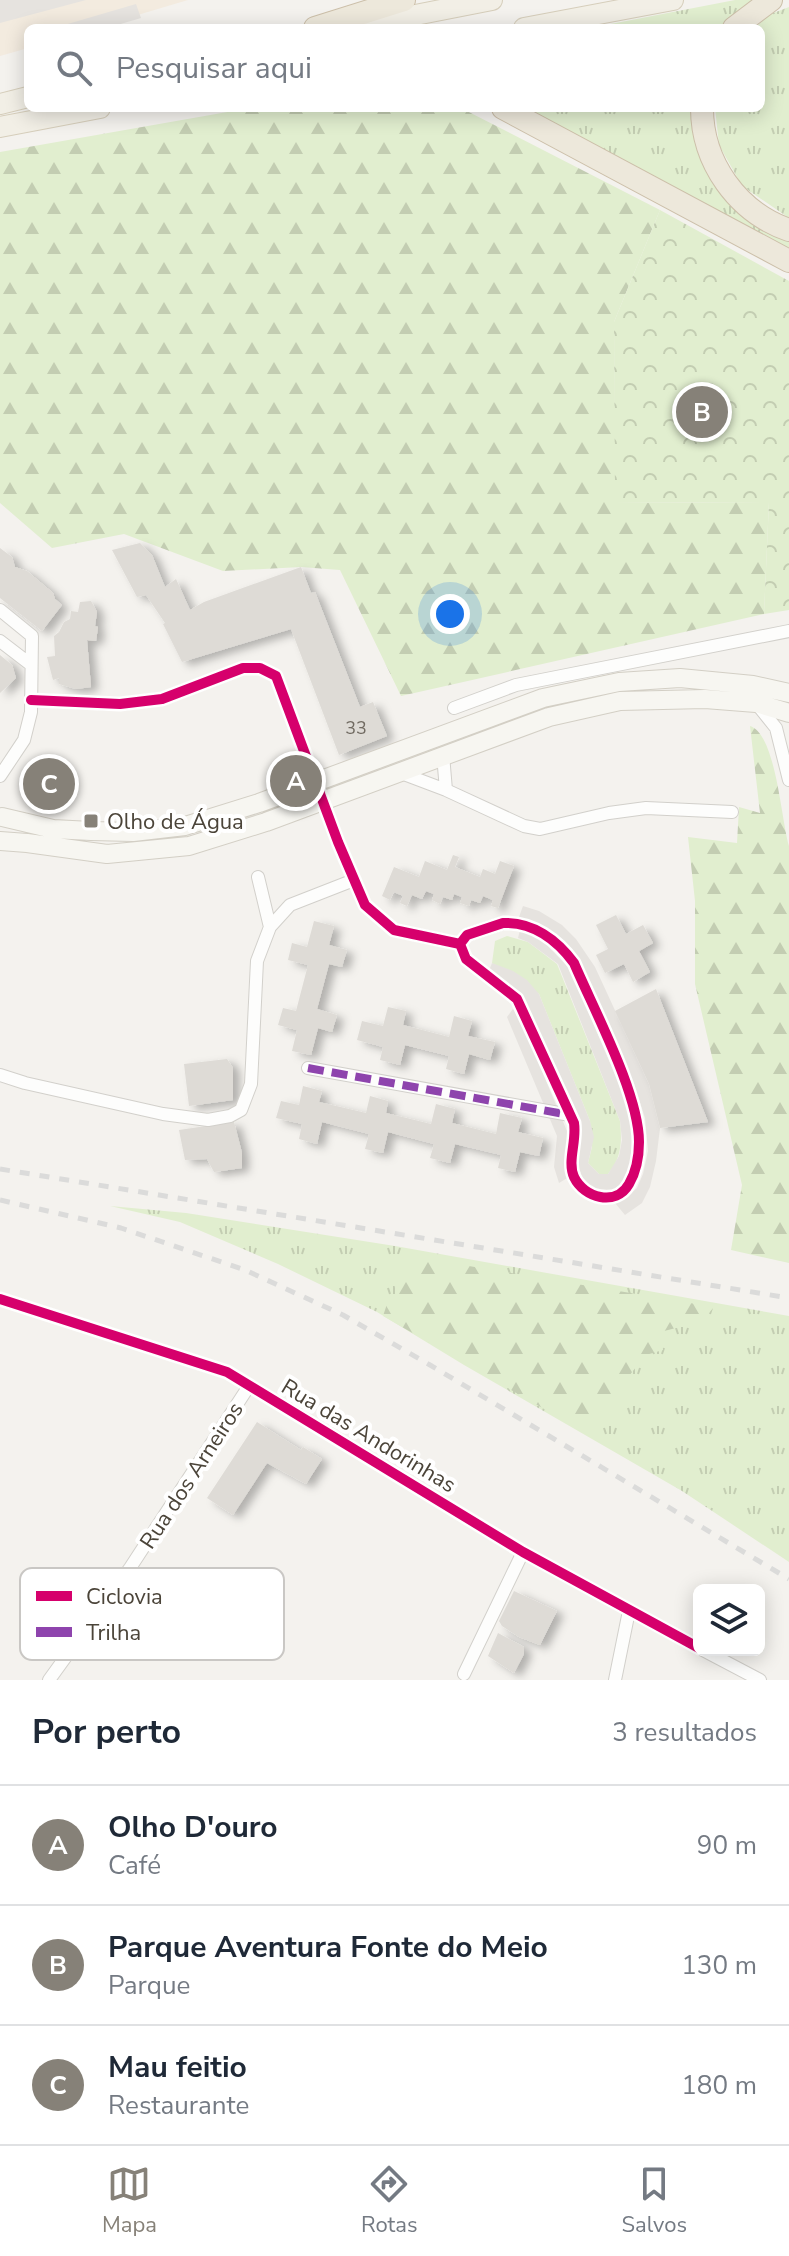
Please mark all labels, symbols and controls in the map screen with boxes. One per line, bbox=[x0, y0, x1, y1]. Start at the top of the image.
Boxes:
search box bbox=[24, 24, 765, 112]
icon: search bbox=[52, 46, 96, 90]
text: Pesquisar aqui bbox=[116, 48, 312, 89]
pin: B bbox=[676, 382, 728, 442]
your location bbox=[430, 594, 470, 634]
house number: 33 bbox=[345, 716, 367, 740]
pin: A bbox=[270, 751, 322, 811]
pin: C bbox=[23, 754, 75, 814]
place label: Olho de Água bbox=[107, 807, 244, 837]
marker: Olho de Água bbox=[82, 812, 100, 830]
street label: Rua das Andorinhas bbox=[276, 1372, 461, 1500]
street label: Rua dos Arneiros bbox=[133, 1396, 251, 1555]
legend bbox=[20, 1568, 284, 1660]
text: Ciclovia bbox=[86, 1582, 163, 1612]
map controls bbox=[693, 1584, 765, 1656]
button: layers bbox=[693, 1584, 765, 1656]
text: Trilha bbox=[86, 1618, 141, 1648]
text: Por perto bbox=[32, 1709, 181, 1755]
text: 3 resultados bbox=[612, 1715, 757, 1750]
text: Olho D'ouro bbox=[108, 1807, 278, 1848]
text: A bbox=[48, 1828, 68, 1863]
text: 90 m bbox=[697, 1828, 757, 1863]
text: Café bbox=[108, 1848, 161, 1883]
text: Parque Aventura Fonte do Meio bbox=[108, 1927, 548, 1968]
text: B bbox=[49, 1948, 67, 1983]
text: 130 m bbox=[681, 1948, 757, 1983]
text: Parque bbox=[108, 1968, 190, 2003]
text: Mau feitio bbox=[108, 2047, 247, 2088]
text: C bbox=[49, 2068, 67, 2103]
text: 180 m bbox=[681, 2068, 757, 2103]
text: Restaurante bbox=[108, 2088, 249, 2123]
tab: Mapa bbox=[102, 2162, 157, 2240]
tab: Rotas bbox=[361, 2162, 418, 2240]
tab: Salvos bbox=[622, 2162, 687, 2240]

